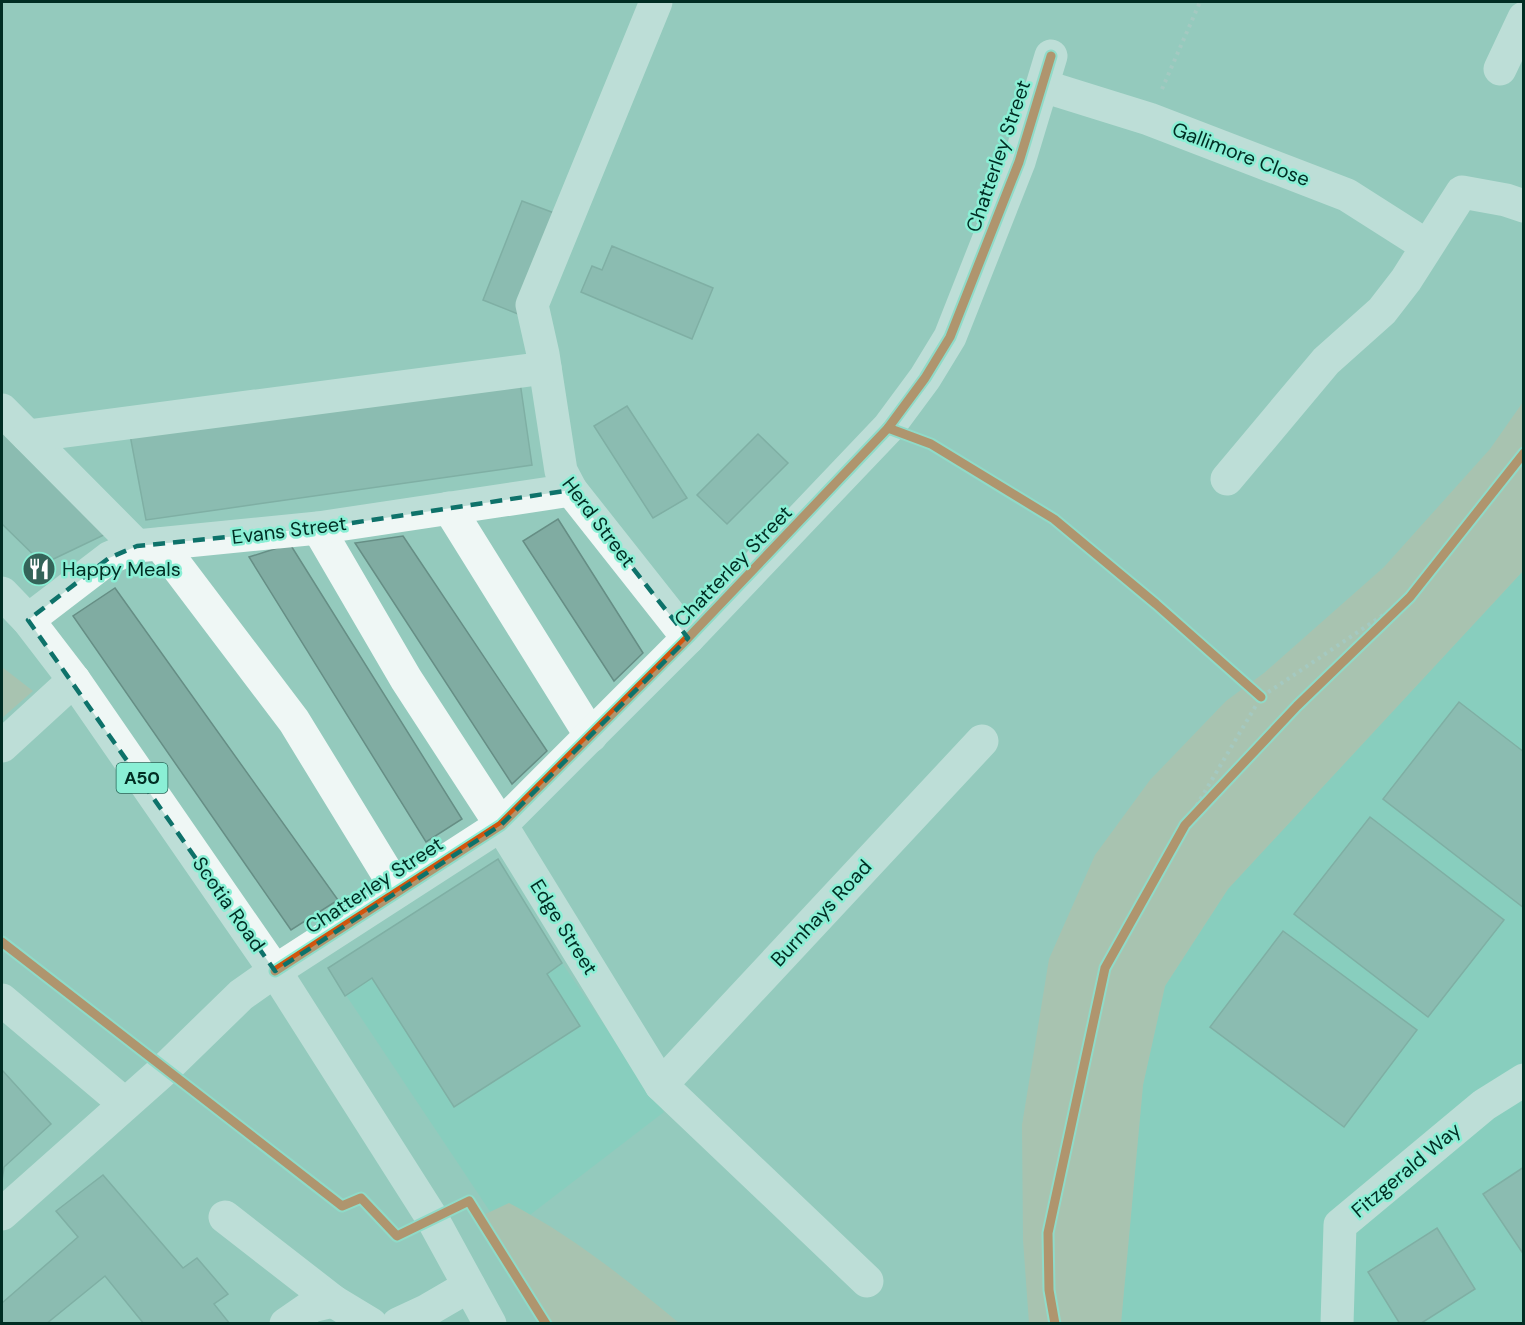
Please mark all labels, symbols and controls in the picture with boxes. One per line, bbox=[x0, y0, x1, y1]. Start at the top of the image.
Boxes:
street label: Chatterley Street bbox=[960, 76, 1036, 235]
street label: Gallimore Close bbox=[1169, 116, 1313, 192]
street label: Herd Street bbox=[557, 472, 642, 572]
street label: Chatterley Street bbox=[668, 500, 798, 632]
street label: Evans Street bbox=[230, 510, 348, 550]
restaurant icon: Happy Meals bbox=[21, 551, 57, 587]
place label: Happy Meals bbox=[62, 556, 181, 582]
road number: A50 bbox=[116, 763, 168, 793]
street label: Chatterley Street bbox=[300, 831, 448, 939]
street label: Scotia Road bbox=[187, 852, 271, 956]
street label: Burnhays Road bbox=[765, 854, 877, 972]
street label: Edge Street bbox=[524, 874, 604, 980]
street label: Fitzgerald Way bbox=[1346, 1117, 1466, 1223]

